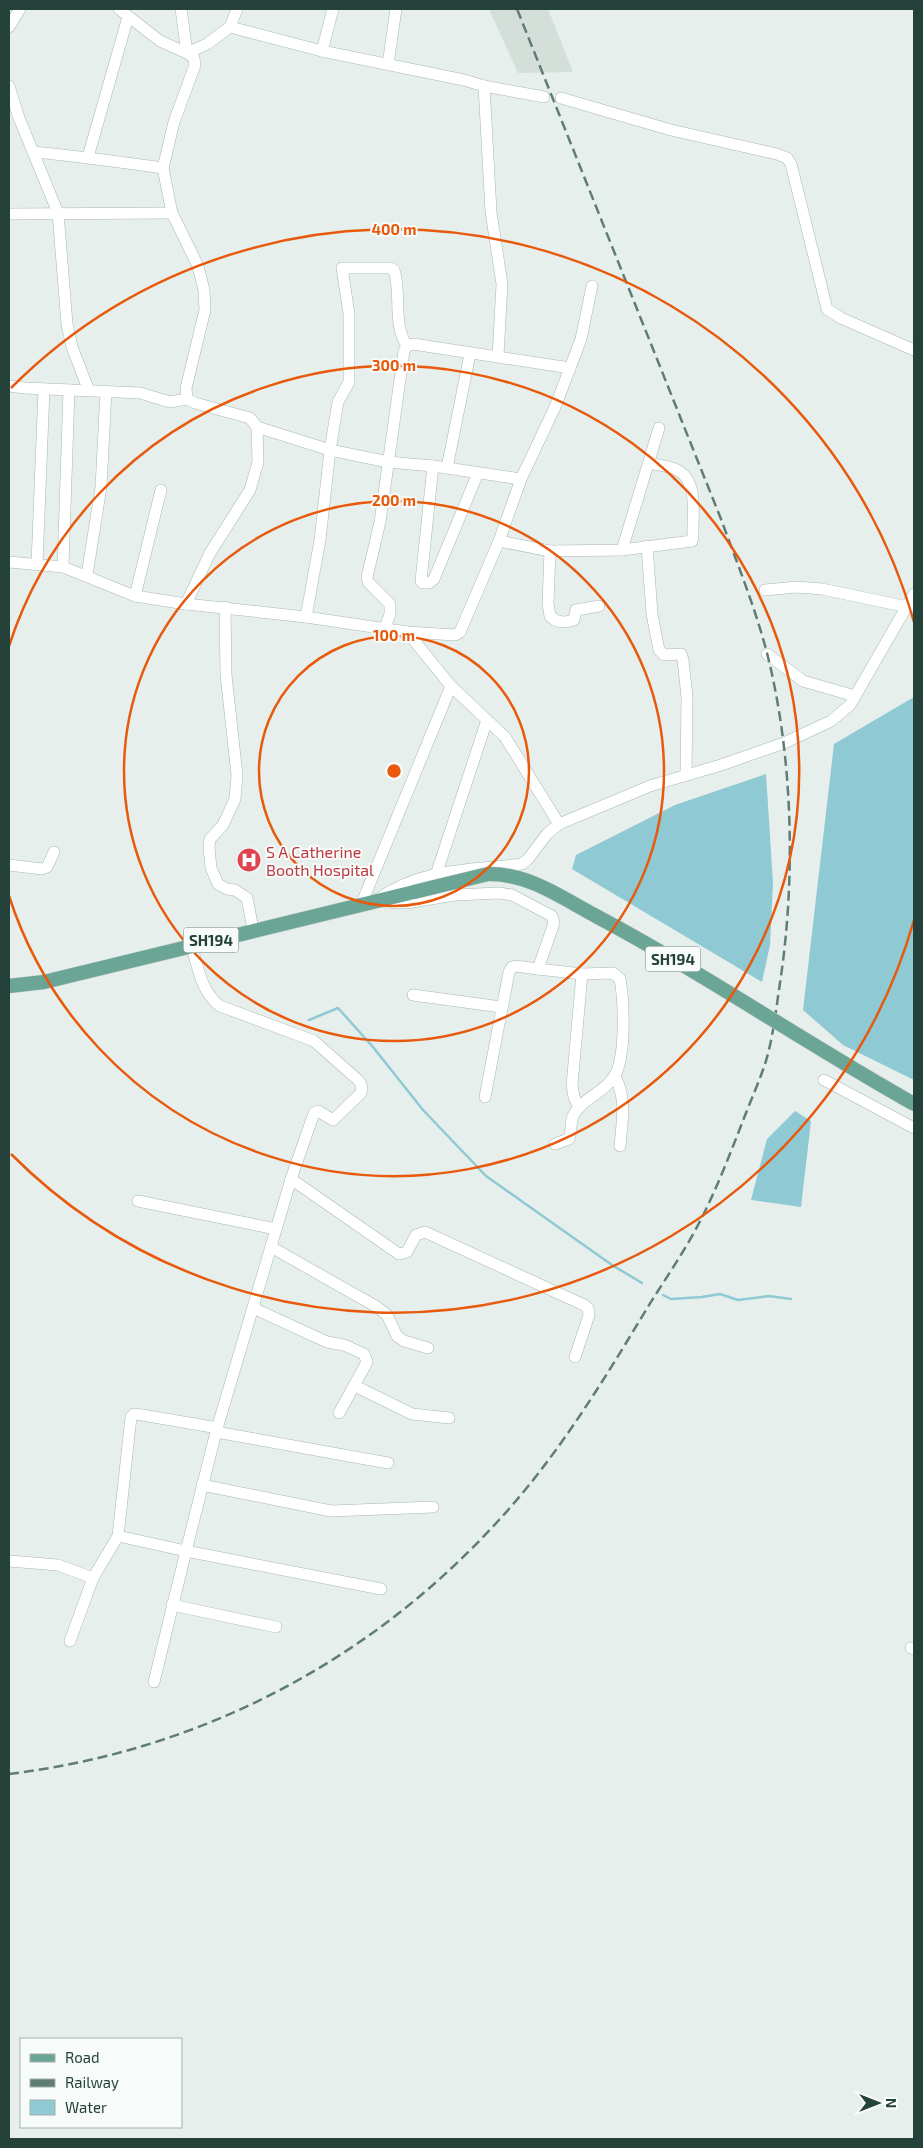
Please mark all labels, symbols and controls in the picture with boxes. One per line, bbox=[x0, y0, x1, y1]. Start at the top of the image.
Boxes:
text: 400 m bbox=[372, 220, 416, 238]
text: 300 m bbox=[372, 356, 416, 374]
text: 200 m bbox=[372, 491, 416, 509]
text: 100 m bbox=[373, 626, 415, 644]
centre of rings bbox=[385, 762, 403, 780]
place label: S A Catherine Booth Hospital bbox=[266, 842, 374, 879]
hospital icon: S A Catherine Booth Hospital bbox=[236, 847, 262, 873]
road number: SH194 bbox=[184, 928, 238, 952]
road number: SH194 bbox=[646, 946, 700, 972]
legend bbox=[20, 2038, 182, 2128]
text: Road bbox=[65, 2048, 100, 2066]
text: Railway bbox=[65, 2073, 119, 2091]
north arrow bbox=[853, 2078, 903, 2128]
text: Water bbox=[65, 2098, 107, 2116]
text: N bbox=[883, 2098, 900, 2108]

